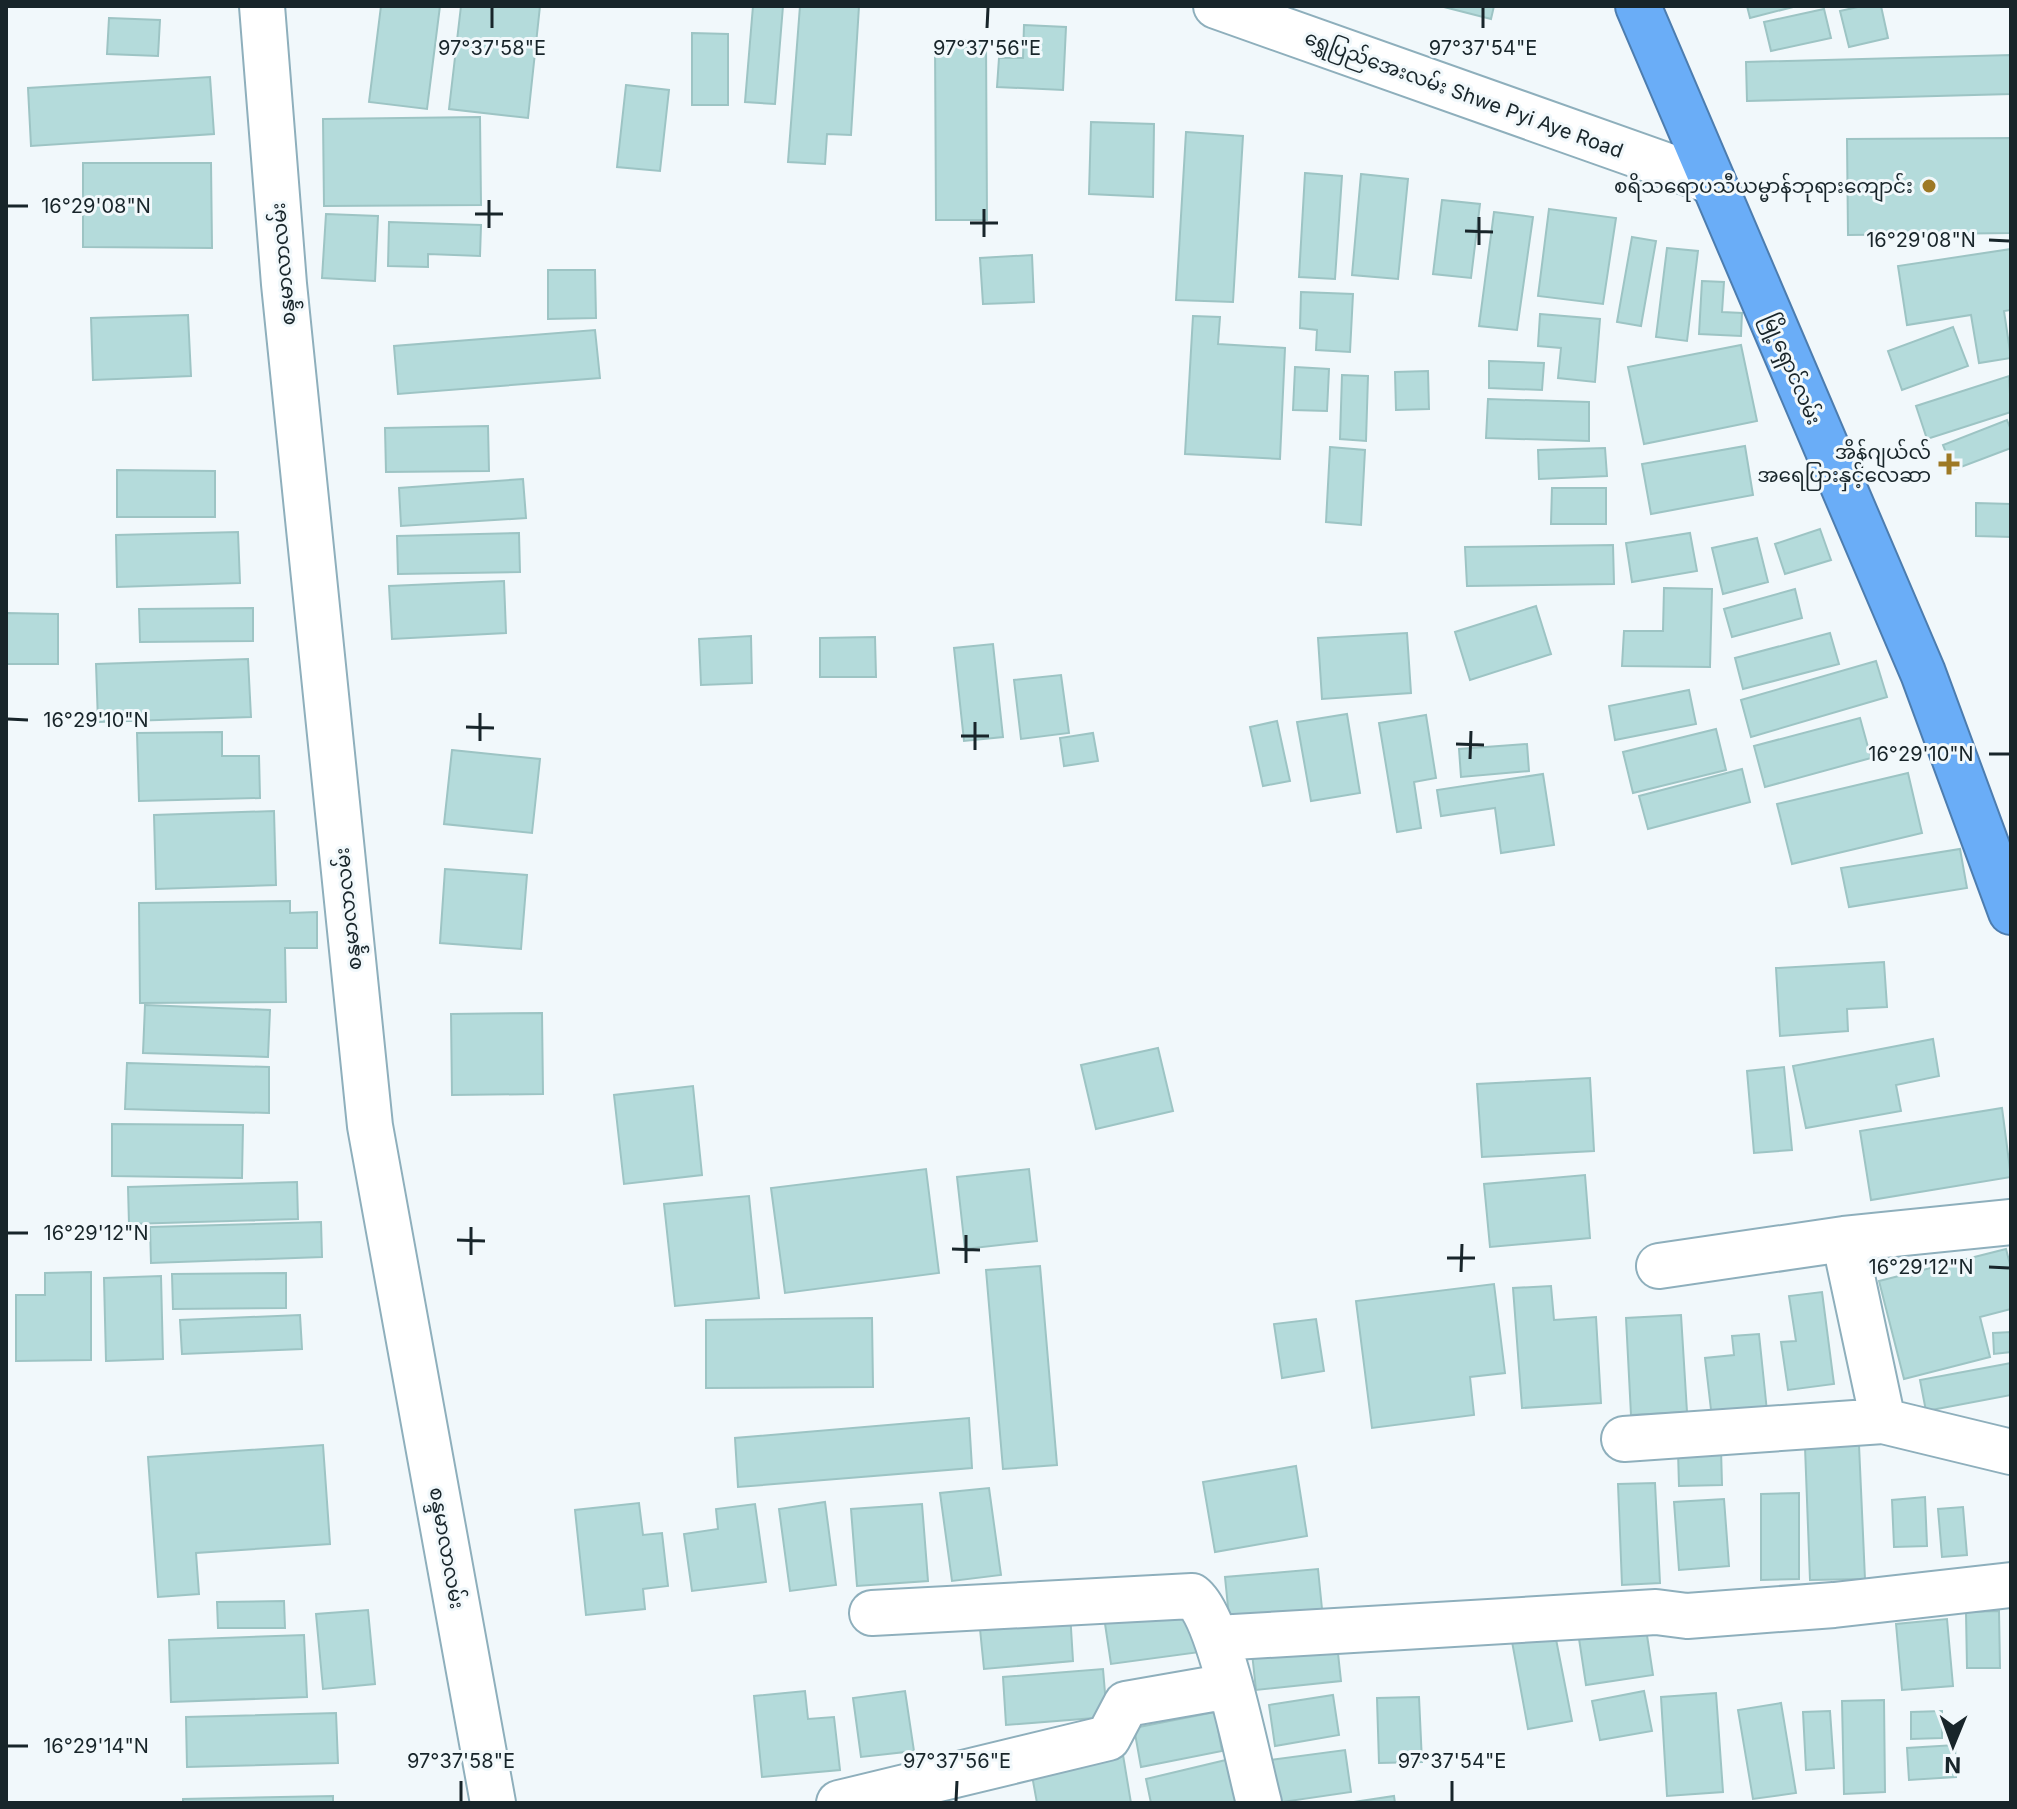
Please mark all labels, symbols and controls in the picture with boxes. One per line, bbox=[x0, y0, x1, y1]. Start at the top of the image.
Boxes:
street label: ရွှေပြည်အေးလမ်း Shwe Pyi Aye Road bbox=[1300, 23, 1627, 167]
text: 97°37'58"E bbox=[438, 36, 546, 60]
text: 97°37'56"E bbox=[933, 36, 1041, 60]
text: 97°37'54"E bbox=[1429, 36, 1537, 60]
place label: စရိသရောပသီယမ္မာန်ဘုရားကျောင်း bbox=[1614, 172, 1913, 203]
marker: စရိသရောပသီယမ္မာန်ဘုရားကျောင်း bbox=[1920, 177, 1938, 195]
text: 16°29'08"N bbox=[41, 194, 151, 218]
street label: စန္ဒမာလာလမ်း bbox=[264, 201, 305, 327]
text: 16°29'08"N bbox=[1866, 228, 1976, 252]
street label: မြို့ရှောင်လမ်း bbox=[1753, 309, 1828, 430]
place label: အိန်ဂျယ်လ် အရေပြားနှင့်လေဆာ bbox=[1757, 438, 1931, 492]
marker: အိန်ဂျယ်လ် အရေပြားနှင့်လေဆာ bbox=[1938, 453, 1960, 475]
text: 16°29'10"N bbox=[43, 708, 149, 732]
text: 16°29'10"N bbox=[1868, 742, 1974, 766]
street label: စန္ဒမာလာလမ်း bbox=[328, 846, 371, 972]
text: 16°29'12"N bbox=[44, 1221, 148, 1245]
text: 16°29'12"N bbox=[1869, 1255, 1973, 1279]
street label: စန္ဒမာလာလမ်း bbox=[420, 1485, 471, 1612]
north arrow bbox=[1913, 1705, 1993, 1785]
text: 16°29'14"N bbox=[43, 1734, 149, 1758]
text: 97°37'58"E bbox=[407, 1749, 515, 1773]
text: 97°37'56"E bbox=[903, 1749, 1011, 1773]
text: 97°37'54"E bbox=[1398, 1749, 1506, 1773]
text: N bbox=[1944, 1752, 1961, 1778]

